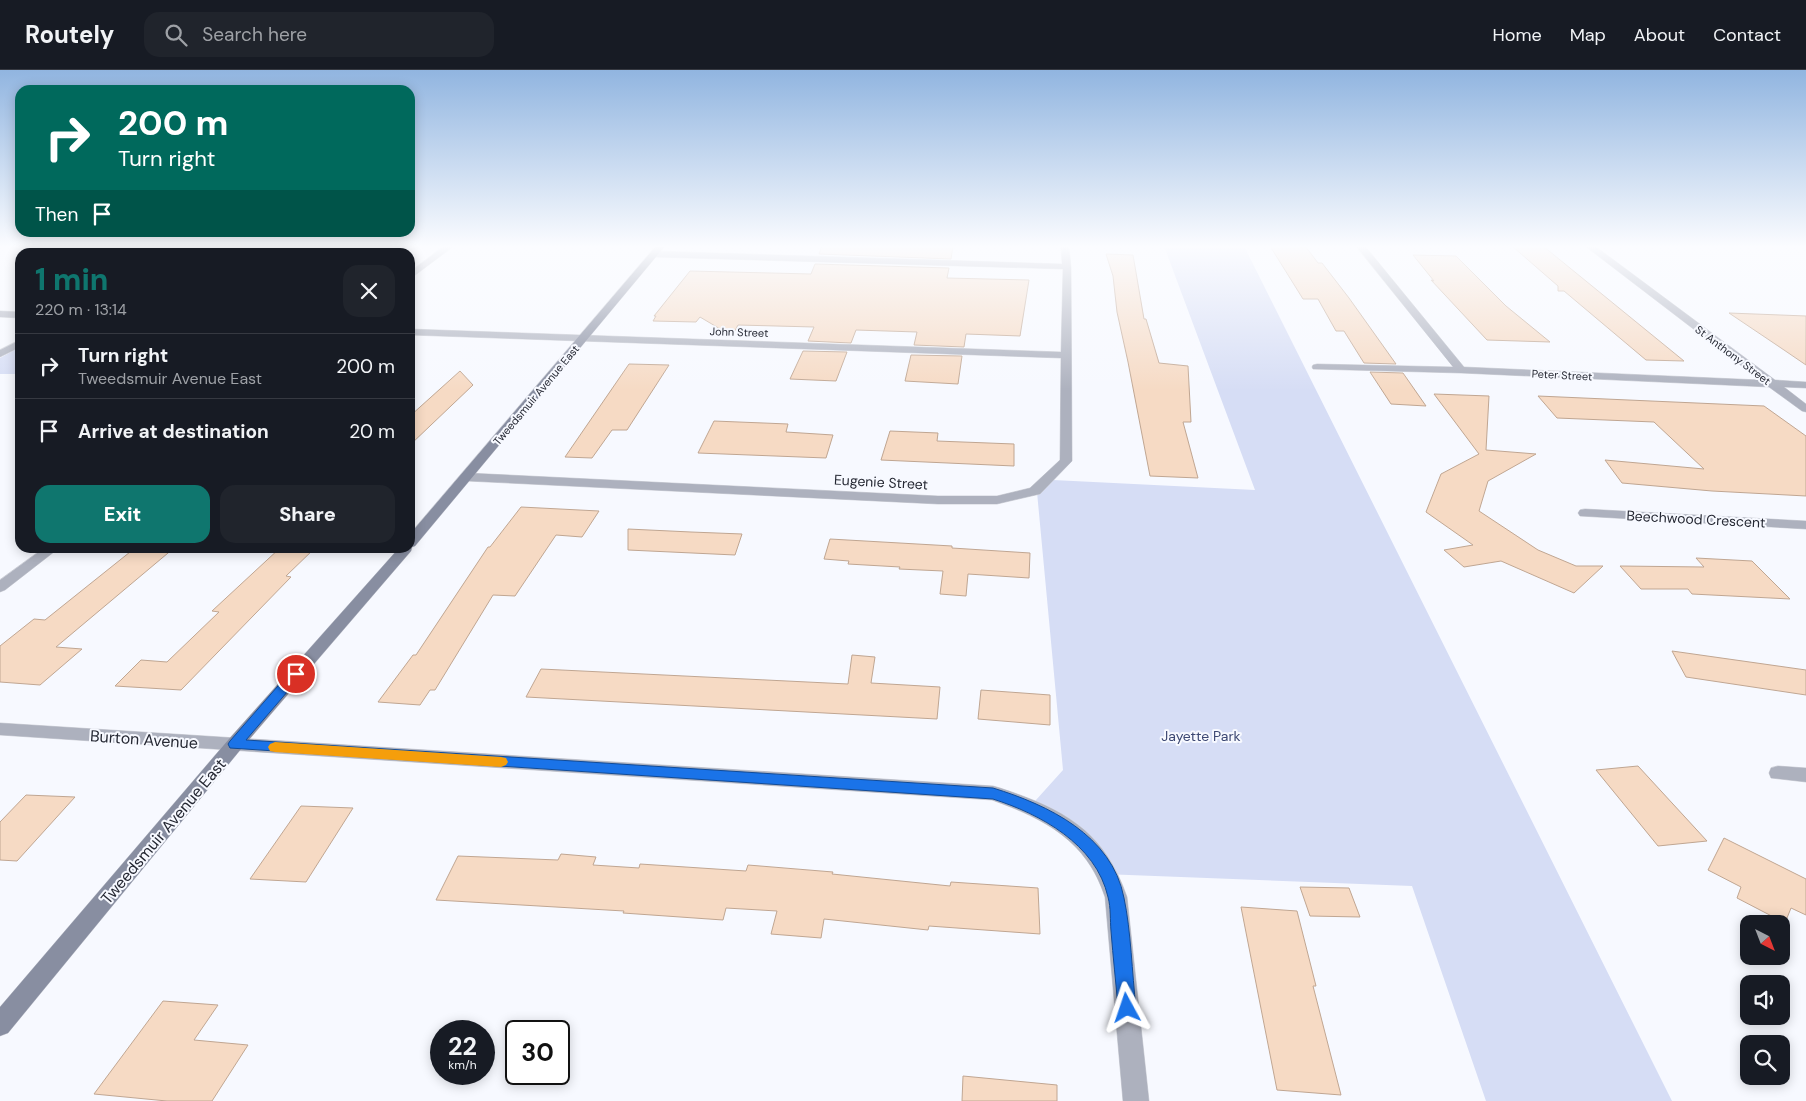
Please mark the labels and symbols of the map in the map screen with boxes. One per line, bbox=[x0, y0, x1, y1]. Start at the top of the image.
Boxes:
street label: St Anthony Street bbox=[1693, 322, 1773, 388]
street label: John Street bbox=[709, 324, 769, 340]
street label: Tweedsmuir Avenue East bbox=[490, 342, 582, 448]
street label: Peter Street bbox=[1531, 366, 1593, 384]
street label: Eugenie Street bbox=[834, 471, 928, 493]
street label: Beechwood Crescent bbox=[1626, 506, 1766, 532]
pin bbox=[275, 653, 317, 695]
street label: Burton Avenue bbox=[89, 725, 199, 754]
park label: Jayette Park bbox=[1161, 727, 1241, 745]
street label: Tweedsmuir Avenue East bbox=[96, 754, 231, 909]
north arrow bbox=[1740, 915, 1790, 965]
position arrow bbox=[1100, 981, 1152, 1033]
speed limit sign: 30 bbox=[505, 1020, 570, 1085]

